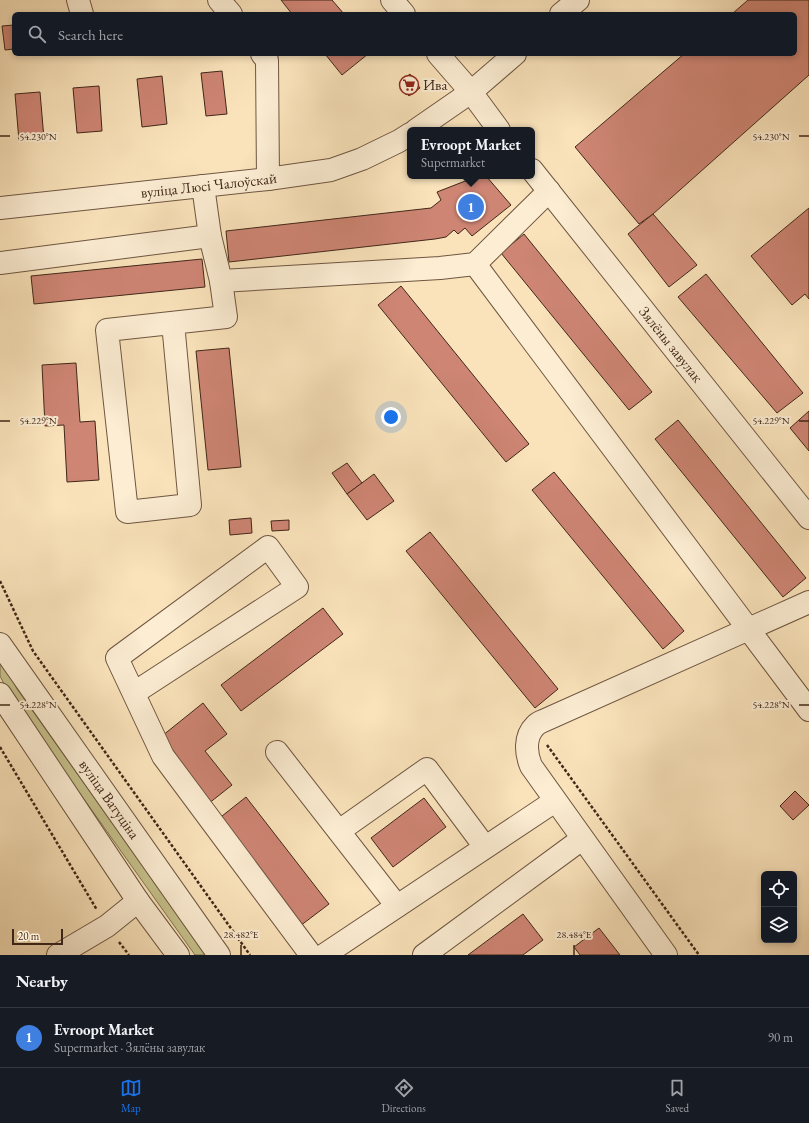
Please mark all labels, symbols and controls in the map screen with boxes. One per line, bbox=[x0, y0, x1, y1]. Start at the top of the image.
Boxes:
search box bbox=[12, 12, 797, 56]
icon: search bbox=[26, 23, 48, 45]
text: Search here bbox=[58, 25, 123, 44]
supermarket icon: Ива bbox=[398, 74, 420, 96]
place label: Ива bbox=[423, 75, 447, 94]
popup bbox=[407, 127, 535, 179]
text: 54.230°N bbox=[19, 130, 57, 143]
text: 54.230°N bbox=[752, 130, 790, 143]
text: Evroopt Market bbox=[421, 135, 521, 154]
text: Supermarket bbox=[421, 154, 485, 171]
street label: вуліца Люсі Чалоўскай bbox=[140, 168, 278, 202]
pin: 1 bbox=[458, 192, 484, 222]
street label: Зялёны завулак bbox=[635, 302, 707, 386]
your location bbox=[381, 407, 401, 427]
text: 54.229°N bbox=[19, 414, 57, 427]
text: 54.229°N bbox=[752, 414, 790, 427]
text: 54.228°N bbox=[19, 698, 57, 711]
text: 54.228°N bbox=[752, 698, 790, 711]
street label: вуліца Ватуціна bbox=[75, 756, 144, 842]
map controls bbox=[761, 871, 797, 943]
button: locate bbox=[761, 871, 797, 907]
button: layers bbox=[761, 907, 797, 943]
scale bar bbox=[12, 927, 63, 946]
text: 28.482°E bbox=[224, 928, 259, 941]
text: 28.484°E bbox=[557, 928, 592, 941]
text: 20 m bbox=[18, 929, 39, 943]
text: Nearby bbox=[16, 970, 68, 992]
text: Evroopt Market bbox=[54, 1020, 154, 1039]
text: 1 bbox=[26, 1029, 32, 1046]
text: 90 m bbox=[768, 1029, 793, 1046]
text: Supermarket · Зялёны завулак bbox=[54, 1039, 205, 1056]
tab: Map bbox=[120, 1077, 142, 1115]
tab: Directions bbox=[382, 1077, 426, 1115]
tab: Saved bbox=[666, 1077, 689, 1115]

